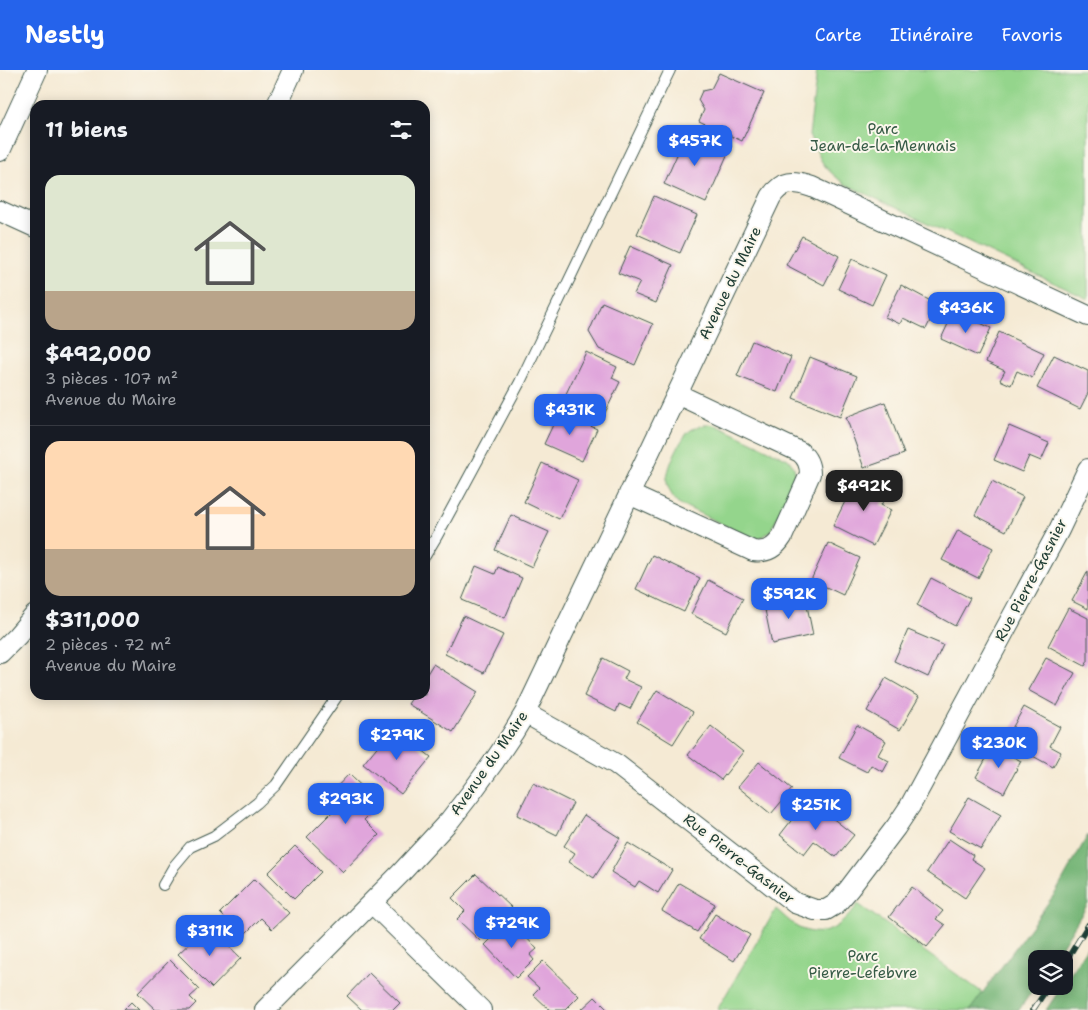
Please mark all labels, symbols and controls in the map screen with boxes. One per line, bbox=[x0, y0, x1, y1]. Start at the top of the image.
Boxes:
text: Nestly bbox=[25, 19, 105, 51]
text: Carte bbox=[815, 23, 862, 47]
text: Itinéraire bbox=[890, 23, 974, 47]
text: Favoris bbox=[1002, 23, 1063, 47]
text: 11 biens bbox=[45, 116, 128, 144]
icon: filters bbox=[387, 116, 415, 144]
park label: Parc Jean-de-la-Mennais bbox=[810, 119, 956, 156]
pin: $457K bbox=[660, 124, 730, 167]
text: $457K bbox=[668, 130, 722, 151]
icon: home bbox=[185, 208, 275, 298]
street label: Avenue du Maire bbox=[694, 223, 766, 343]
pin: $436K bbox=[931, 292, 1001, 334]
text: $436K bbox=[939, 297, 993, 318]
text: $492,000 bbox=[45, 340, 152, 368]
text: 3 pièces · 107 m² bbox=[45, 368, 178, 389]
text: Avenue du Maire bbox=[45, 389, 177, 410]
pin: $431K bbox=[535, 394, 605, 436]
text: $431K bbox=[545, 399, 595, 420]
pin: $492K bbox=[829, 470, 899, 512]
icon: home bbox=[185, 473, 275, 563]
text: $492K bbox=[837, 475, 891, 496]
street label: Rue Pierre-Gasnier bbox=[990, 515, 1072, 645]
pin: $592K bbox=[754, 578, 824, 620]
text: $592K bbox=[762, 583, 816, 604]
text: $311,000 bbox=[45, 606, 140, 634]
text: 2 pièces · 72 m² bbox=[45, 634, 171, 655]
text: Avenue du Maire bbox=[45, 655, 177, 676]
street label: Avenue du Maire bbox=[445, 707, 533, 819]
pin: $279K bbox=[362, 718, 432, 761]
text: $279K bbox=[370, 724, 424, 745]
pin: $230K bbox=[964, 726, 1034, 769]
text: $230K bbox=[972, 732, 1026, 753]
pin: $293K bbox=[311, 782, 381, 825]
text: $293K bbox=[319, 788, 373, 809]
pin: $251K bbox=[781, 788, 851, 831]
text: $251K bbox=[791, 794, 841, 815]
street label: Rue Pierre-Gasnier bbox=[679, 809, 799, 909]
pin: $729K bbox=[477, 906, 547, 949]
text: $729K bbox=[485, 912, 539, 933]
pin: $311K bbox=[175, 914, 245, 957]
text: $311K bbox=[187, 920, 233, 941]
park label: Parc Pierre-Lefebvre bbox=[808, 946, 918, 983]
map controls bbox=[1028, 950, 1073, 995]
button: layers bbox=[1028, 950, 1073, 995]

